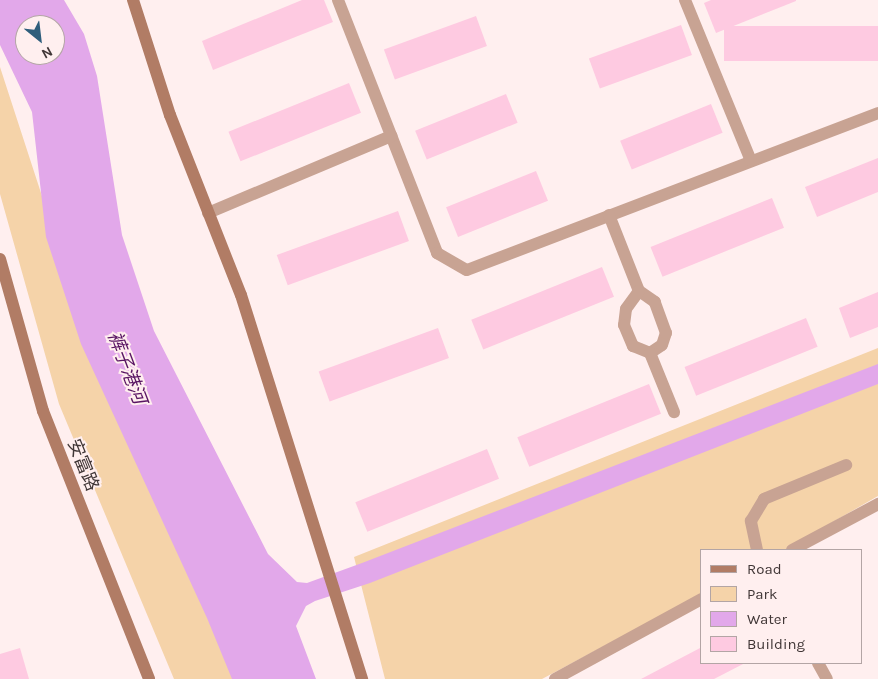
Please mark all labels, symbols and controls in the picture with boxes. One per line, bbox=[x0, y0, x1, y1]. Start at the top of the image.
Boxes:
north arrow bbox=[15, 15, 65, 65]
text: N bbox=[39, 43, 56, 63]
water label: 裤子港河 bbox=[102, 328, 150, 408]
street label: 安富路 bbox=[63, 436, 103, 494]
legend bbox=[700, 549, 863, 664]
text: Road bbox=[747, 560, 782, 578]
text: Park bbox=[747, 585, 777, 603]
text: Water bbox=[747, 610, 787, 628]
text: Building bbox=[747, 635, 805, 653]

